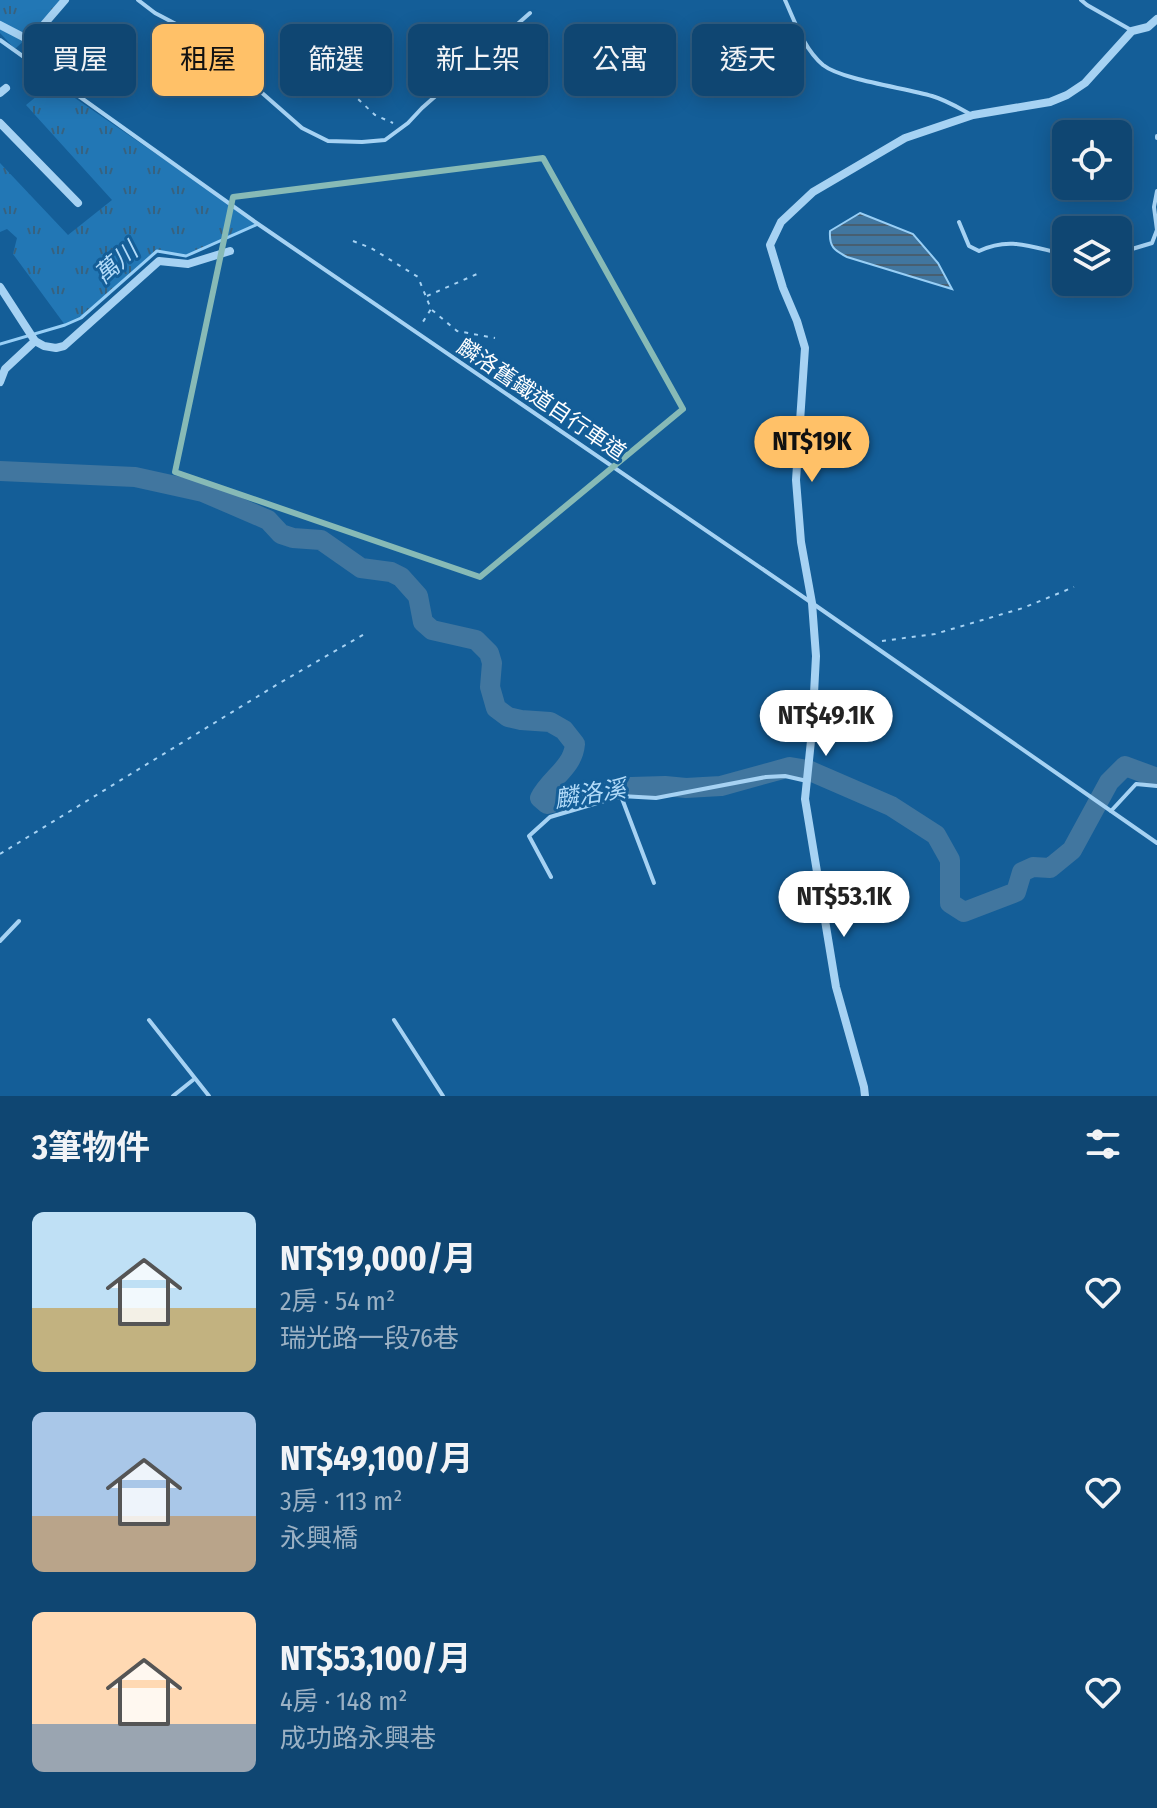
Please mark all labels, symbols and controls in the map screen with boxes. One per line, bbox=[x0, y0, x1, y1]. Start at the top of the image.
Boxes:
chip: 買屋 bbox=[24, 24, 136, 96]
chip: 租屋 bbox=[152, 24, 264, 96]
chip: 篩選 bbox=[280, 24, 392, 96]
chip: 新上架 bbox=[408, 24, 548, 96]
chip: 公寓 bbox=[564, 24, 676, 96]
chip: 透天 bbox=[692, 24, 804, 96]
map controls bbox=[1052, 120, 1132, 296]
button: locate bbox=[1052, 120, 1132, 200]
button: layers bbox=[1052, 216, 1132, 296]
water label: 萬川 bbox=[89, 235, 146, 289]
street label: 麟洛舊鐵道自行車道 bbox=[452, 333, 631, 466]
pin: NT$19K bbox=[747, 416, 877, 484]
text: NT$19K bbox=[772, 426, 852, 457]
pin: NT$49.1K bbox=[743, 690, 909, 758]
text: NT$49.1K bbox=[778, 700, 874, 731]
water label: 麟洛溪 bbox=[552, 774, 631, 813]
pin: NT$53.1K bbox=[761, 871, 927, 939]
text: NT$53.1K bbox=[796, 881, 892, 912]
icon: filters bbox=[1081, 1122, 1125, 1166]
text: 3筆物件 bbox=[32, 1127, 150, 1168]
text: NT$19,000/月 bbox=[280, 1238, 477, 1279]
icon: home bbox=[96, 1244, 192, 1340]
icon: heart bbox=[1081, 1270, 1125, 1314]
text: 2房 · 54 m² bbox=[280, 1286, 395, 1317]
text: 瑞光路一段76巷 bbox=[280, 1323, 459, 1354]
text: NT$49,100/月 bbox=[280, 1438, 473, 1479]
icon: home bbox=[96, 1444, 192, 1540]
icon: heart bbox=[1081, 1470, 1125, 1514]
text: 3房 · 113 m² bbox=[280, 1486, 403, 1517]
text: 永興橋 bbox=[280, 1523, 358, 1554]
text: NT$53,100/月 bbox=[280, 1638, 471, 1679]
icon: home bbox=[96, 1644, 192, 1740]
icon: heart bbox=[1081, 1670, 1125, 1714]
text: 4房 · 148 m² bbox=[280, 1686, 407, 1717]
text: 成功路永興巷 bbox=[280, 1723, 436, 1754]

